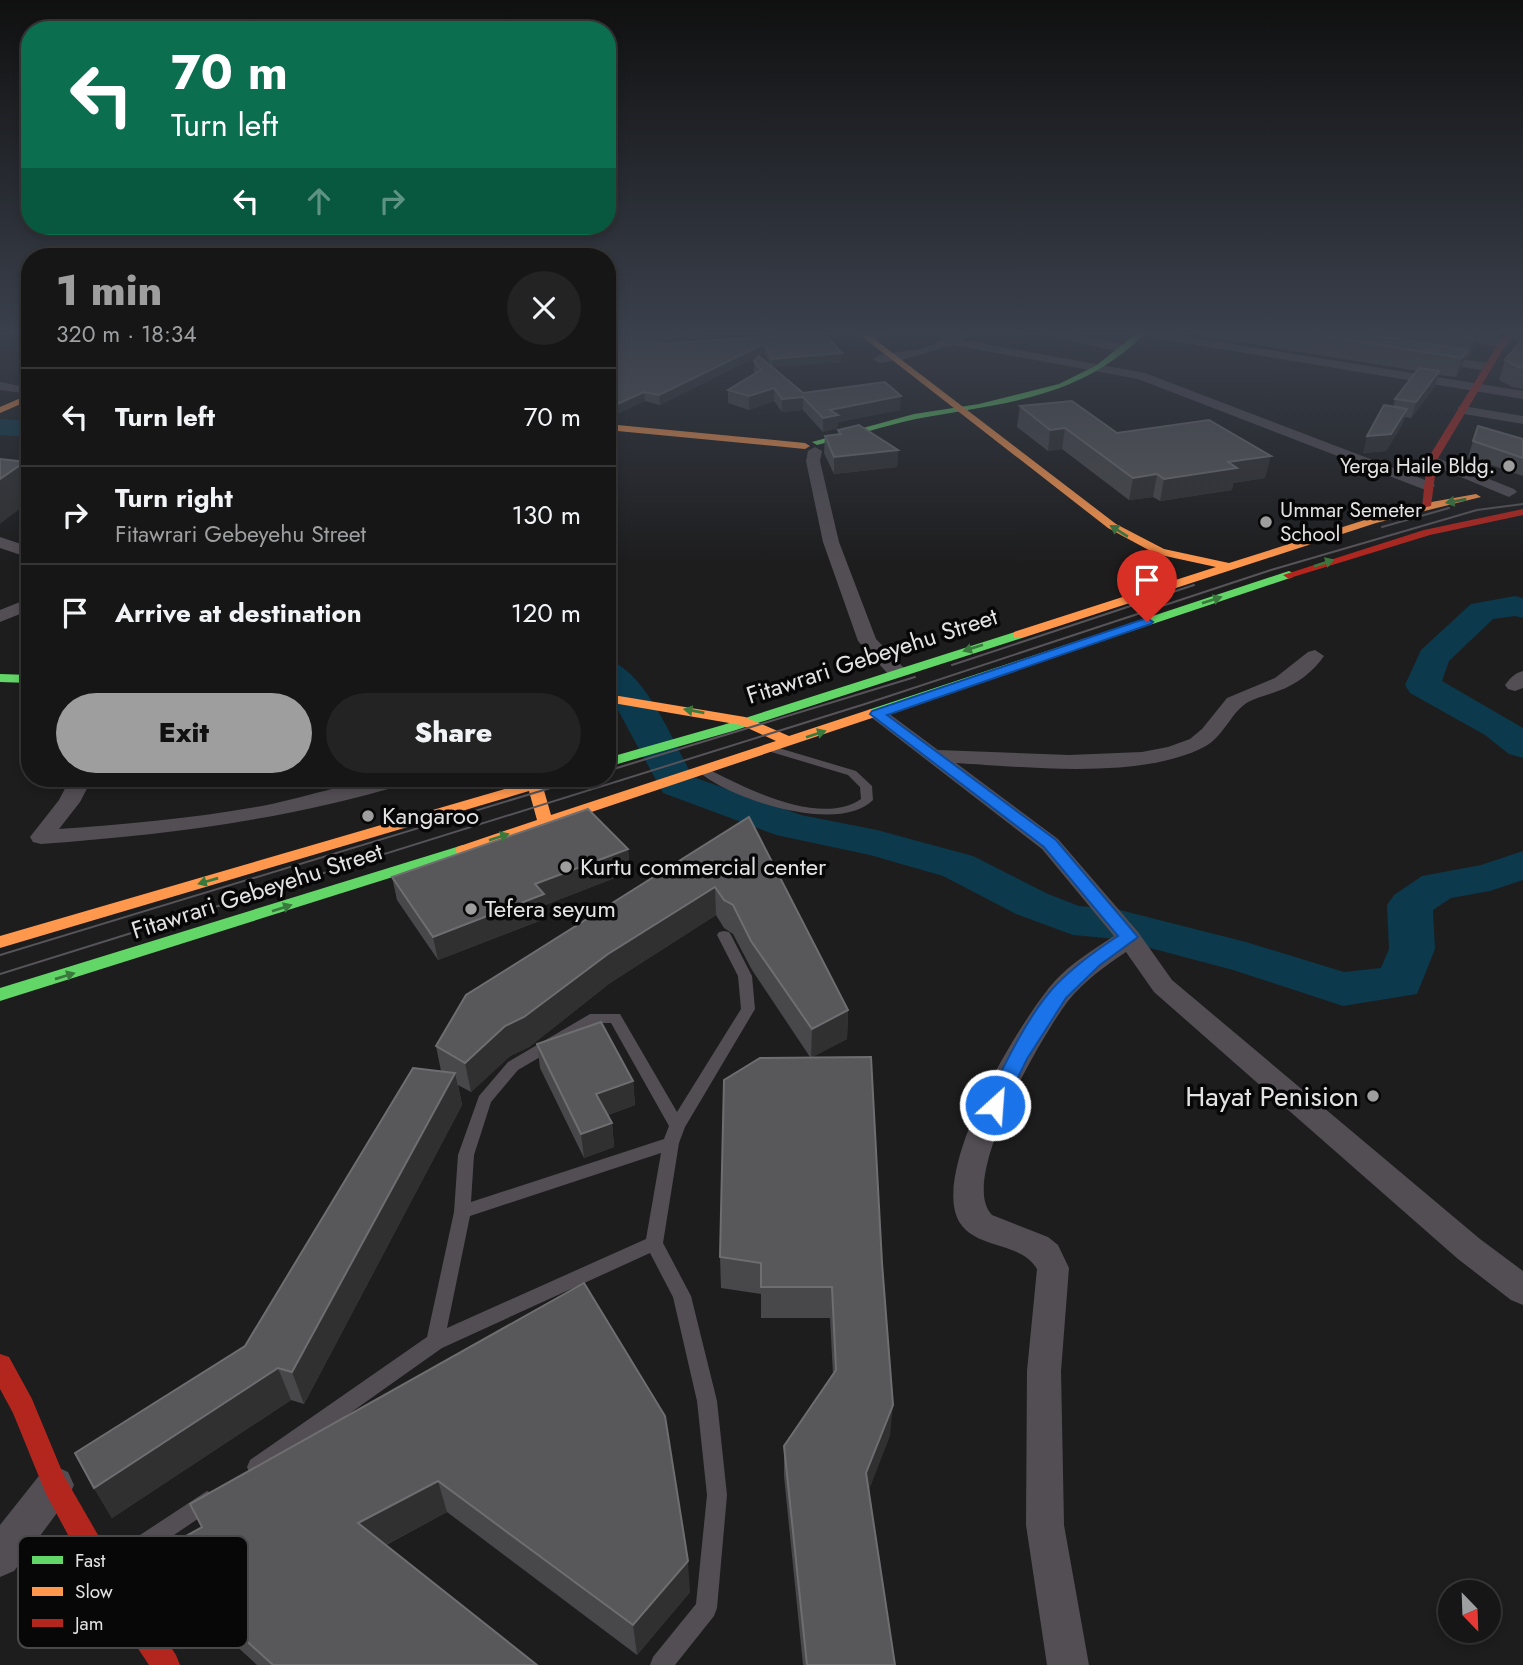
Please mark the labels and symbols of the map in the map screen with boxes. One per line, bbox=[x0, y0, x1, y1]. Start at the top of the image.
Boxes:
place label: Yerga Haile Bldg. bbox=[1340, 451, 1495, 481]
marker: Yerga Haile Bldg. bbox=[1501, 458, 1517, 474]
place label: Ummar Semeter School bbox=[1280, 495, 1423, 549]
one-way arrow bbox=[1444, 496, 1466, 507]
marker: Ummar Semeter School bbox=[1258, 514, 1274, 530]
one-way arrow bbox=[1109, 524, 1129, 537]
pin bbox=[1117, 550, 1177, 622]
one-way arrow bbox=[1313, 557, 1334, 568]
one-way arrow bbox=[1202, 594, 1223, 605]
street label: Fitawrari Gebeyehu Street bbox=[742, 598, 1002, 713]
one-way arrow bbox=[963, 643, 984, 653]
one-way arrow bbox=[683, 706, 705, 717]
one-way arrow bbox=[806, 728, 827, 738]
place label: Kangaroo bbox=[382, 798, 479, 833]
marker: Kangaroo bbox=[360, 808, 376, 824]
one-way arrow bbox=[488, 831, 509, 842]
street label: Fitawrari Gebeyehu Street bbox=[127, 833, 387, 948]
place label: Kurtu commercial center bbox=[580, 849, 827, 884]
marker: Kurtu commercial center bbox=[558, 859, 574, 875]
one-way arrow bbox=[197, 876, 218, 886]
place label: Tefera seyum bbox=[485, 891, 616, 926]
marker: Tefera seyum bbox=[463, 901, 479, 917]
one-way arrow bbox=[272, 902, 293, 912]
one-way arrow bbox=[55, 970, 76, 980]
position arrow bbox=[958, 1068, 1032, 1142]
place label: Hayat Penision bbox=[1185, 1076, 1359, 1117]
marker: Hayat Penision bbox=[1365, 1088, 1381, 1104]
legend bbox=[18, 1536, 248, 1648]
text: Fast bbox=[75, 1547, 106, 1574]
text: Slow bbox=[75, 1578, 113, 1605]
north arrow bbox=[1438, 1580, 1502, 1643]
text: Jam bbox=[72, 1610, 104, 1637]

